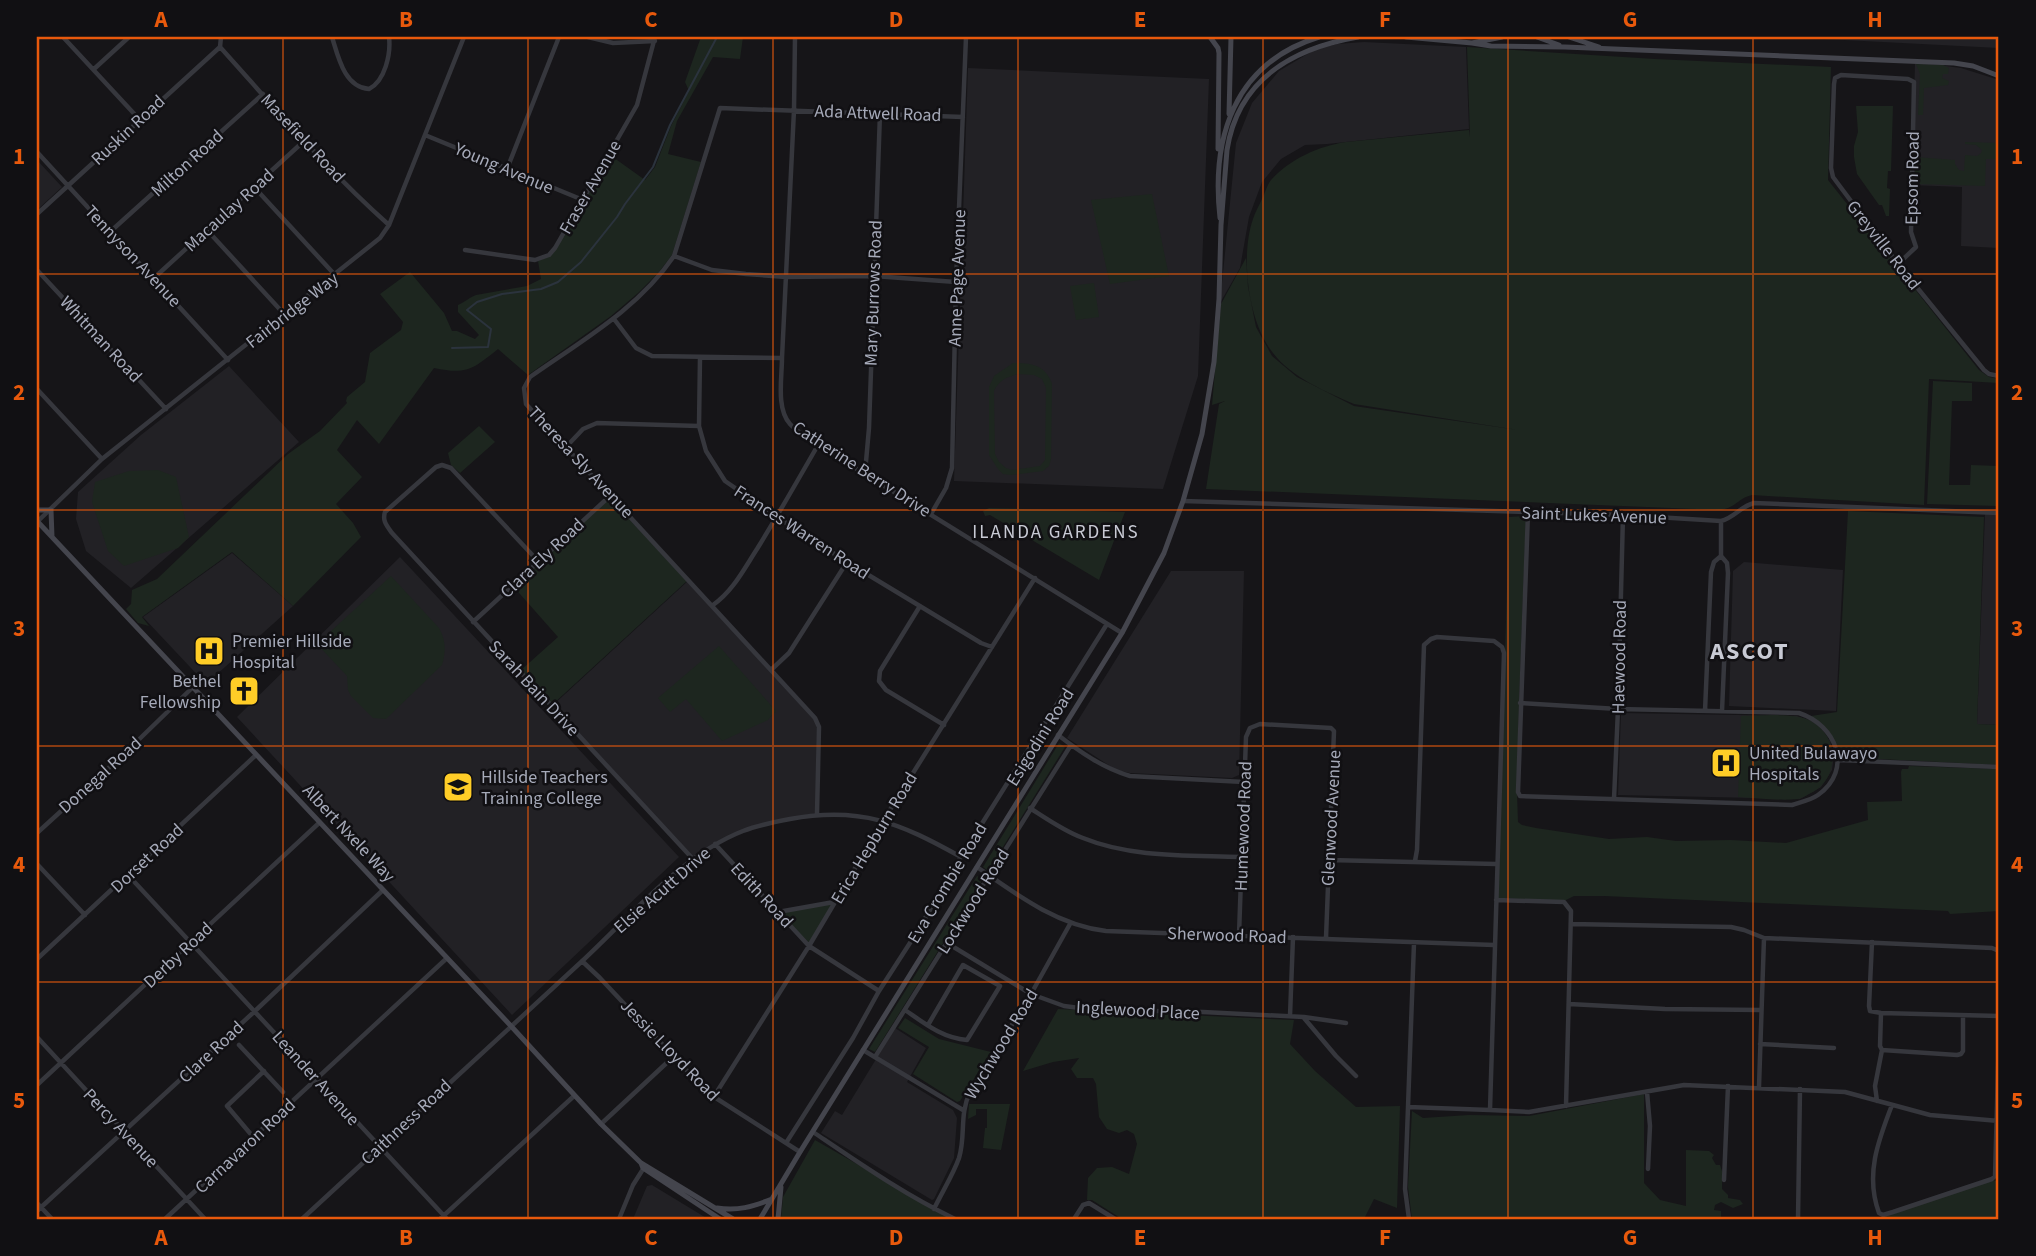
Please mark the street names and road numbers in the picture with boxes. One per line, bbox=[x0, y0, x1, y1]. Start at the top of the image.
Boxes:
street label: Masefield Road bbox=[255, 88, 351, 189]
street label: Ruskin Road bbox=[86, 90, 171, 171]
street label: Ada Attwell Road bbox=[814, 99, 942, 128]
street label: Milton Road bbox=[146, 124, 229, 203]
street label: Epsom Road bbox=[1899, 131, 1926, 225]
street label: Fraser Avenue bbox=[553, 135, 628, 239]
street label: Young Avenue bbox=[450, 136, 557, 201]
street label: Macaulay Road bbox=[179, 163, 280, 258]
street label: Greyville Road bbox=[1841, 195, 1927, 295]
street label: Tennyson Avenue bbox=[79, 200, 187, 313]
street label: Anne Page Avenue bbox=[943, 209, 972, 347]
street label: Mary Burrows Road bbox=[858, 220, 889, 366]
street label: Fairbridge Way bbox=[241, 266, 344, 355]
street label: Whitman Road bbox=[54, 290, 147, 388]
street label: Theresa Sly Avenue bbox=[522, 401, 639, 524]
street label: Catherine Berry Drive bbox=[788, 415, 936, 524]
street label: Frances Warren Road bbox=[729, 479, 875, 586]
street label: Saint Lukes Avenue bbox=[1521, 500, 1667, 531]
street label: Clara Ely Road bbox=[495, 513, 590, 604]
street label: Haewood Road bbox=[1606, 600, 1633, 714]
street label: Sarah Bain Drive bbox=[482, 635, 585, 742]
street label: Esigodini Road bbox=[1000, 684, 1080, 791]
street label: Donegal Road bbox=[53, 731, 147, 819]
street label: Glenwood Avenue bbox=[1315, 749, 1348, 887]
street label: Humewood Road bbox=[1229, 761, 1258, 891]
street label: Erica Hepburn Road bbox=[825, 768, 924, 909]
street label: Albert Nxele Way bbox=[297, 779, 401, 888]
street label: Dorset Road bbox=[105, 818, 189, 899]
street label: Eva Crombie Road bbox=[902, 818, 993, 948]
street label: Elsie Acutt Drive bbox=[609, 841, 716, 939]
street label: Lockwood Road bbox=[931, 844, 1016, 959]
street label: Edith Road bbox=[725, 857, 799, 934]
street label: Derby Road bbox=[138, 917, 219, 994]
street label: Sherwood Road bbox=[1167, 921, 1287, 950]
street label: Wychwood Road bbox=[958, 984, 1044, 1104]
street label: Jessie Lloyd Road bbox=[614, 994, 725, 1107]
street label: Inglewood Place bbox=[1075, 995, 1201, 1026]
street label: Clare Road bbox=[173, 1016, 250, 1089]
street label: Leander Avenue bbox=[266, 1025, 365, 1131]
street label: Caithness Road bbox=[355, 1074, 457, 1171]
street label: Percy Avenue bbox=[77, 1083, 164, 1174]
street label: Carnavaron Road bbox=[189, 1093, 301, 1200]

